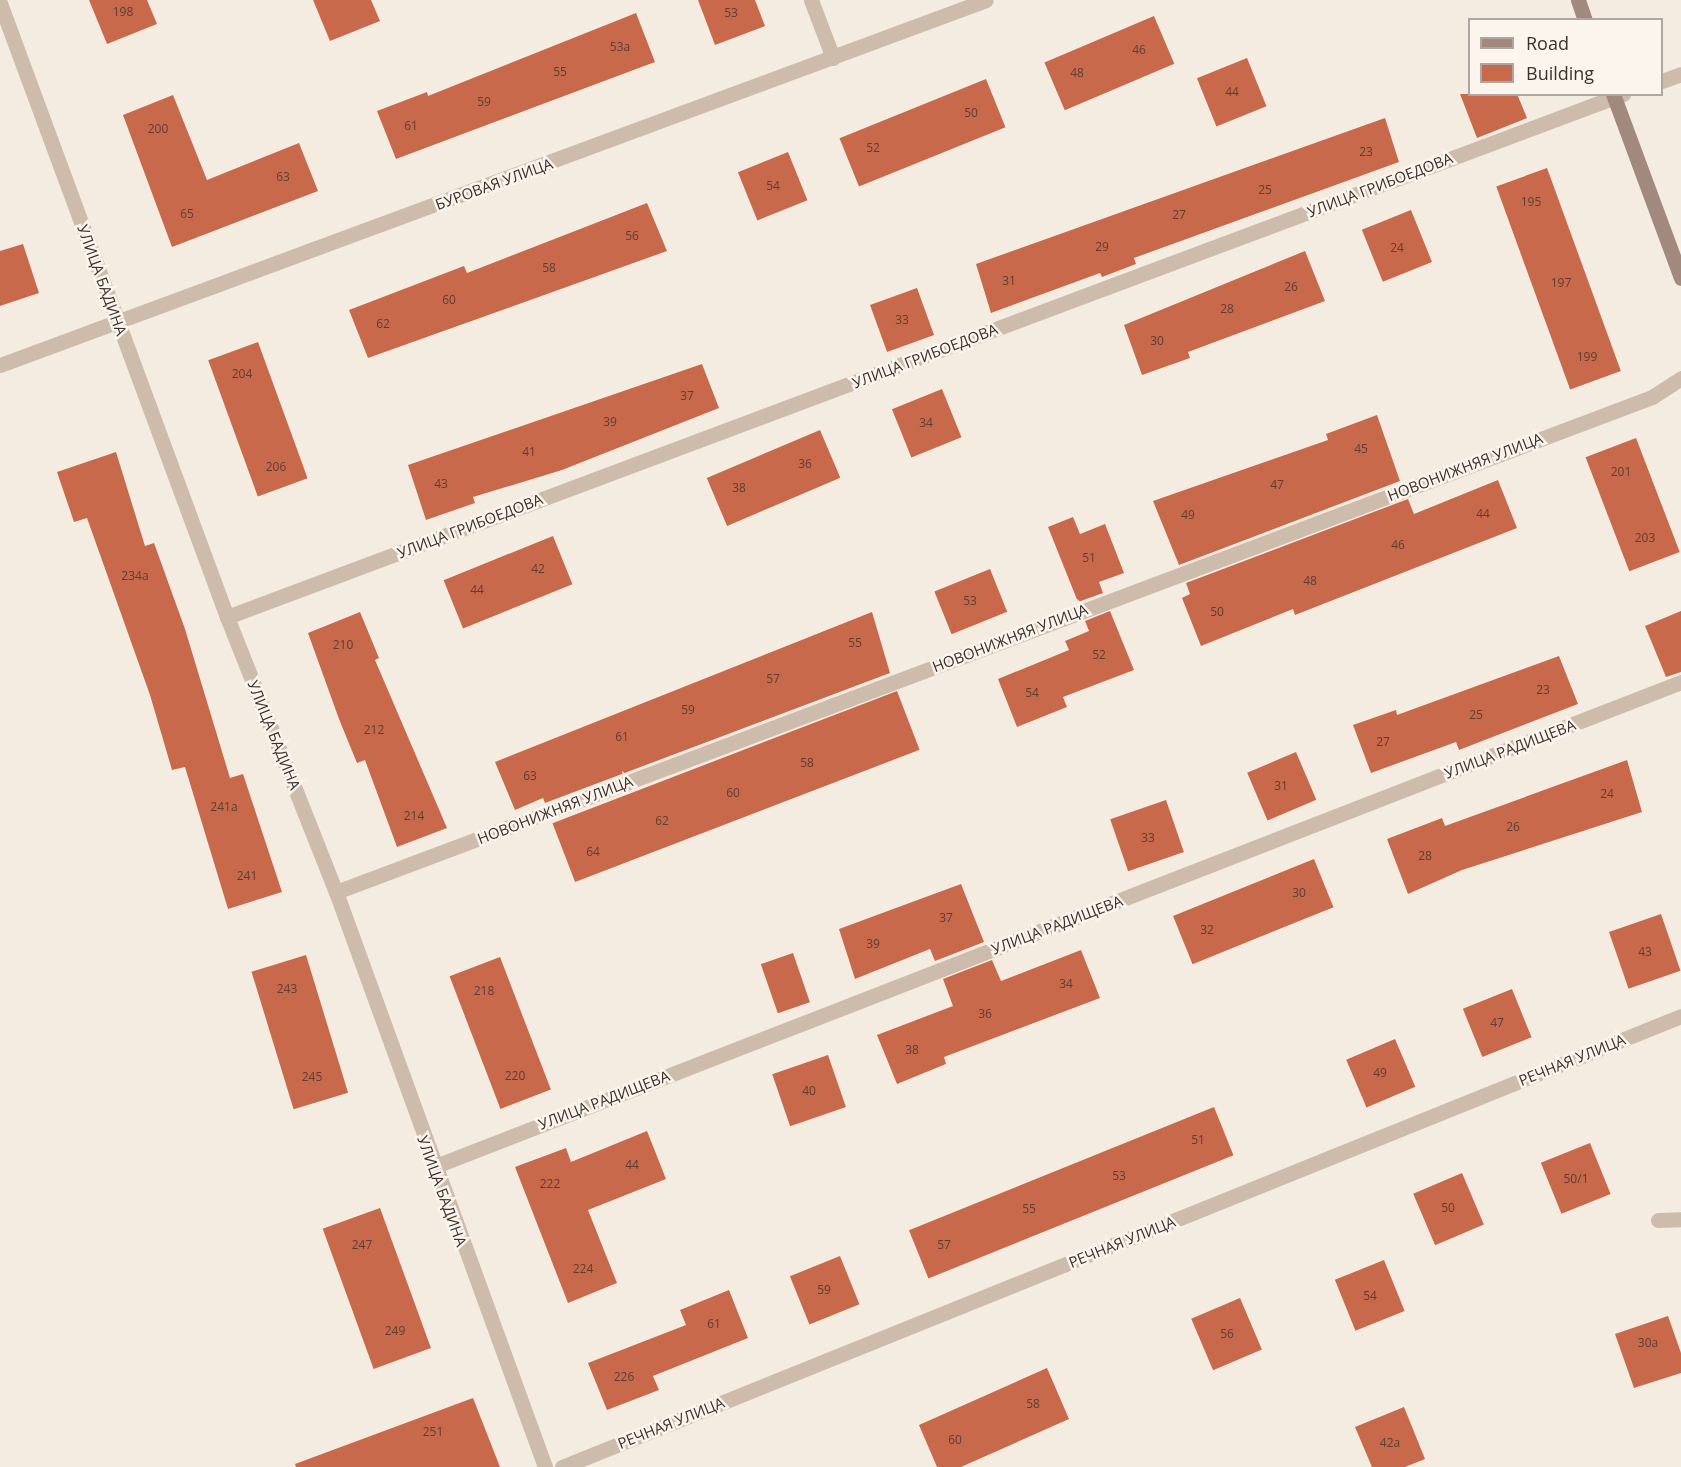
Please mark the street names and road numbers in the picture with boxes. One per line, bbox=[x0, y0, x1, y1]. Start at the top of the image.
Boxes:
street label: УЛИЦА ГРИБОЕДОВА bbox=[1305, 149, 1455, 221]
street label: БУРОВАЯ УЛИЦА bbox=[433, 154, 555, 214]
street label: УЛИЦА БАДИНА bbox=[74, 222, 130, 338]
street label: УЛИЦА ГРИБОЕДОВА bbox=[850, 320, 1000, 392]
street label: НОВОНИЖНЯЯ УЛИЦА bbox=[1385, 429, 1545, 505]
street label: УЛИЦА ГРИБОЕДОВА bbox=[395, 490, 545, 562]
street label: НОВОНИЖНЯЯ УЛИЦА bbox=[930, 600, 1090, 676]
street label: УЛИЦА БАДИНА bbox=[244, 678, 304, 792]
street label: УЛИЦА РАДИЩЕВА bbox=[1442, 716, 1578, 782]
street label: НОВОНИЖНЯЯ УЛИЦА bbox=[475, 772, 635, 848]
street label: УЛИЦА РАДИЩЕВА bbox=[989, 892, 1125, 958]
street label: РЕЧНАЯ УЛИЦА bbox=[1516, 1030, 1628, 1090]
street label: УЛИЦА РАДИЩЕВА bbox=[536, 1067, 672, 1133]
street label: УЛИЦА БАДИНА bbox=[414, 1133, 470, 1249]
street label: РЕЧНАЯ УЛИЦА bbox=[1066, 1212, 1178, 1272]
street label: РЕЧНАЯ УЛИЦА bbox=[615, 1393, 727, 1453]

